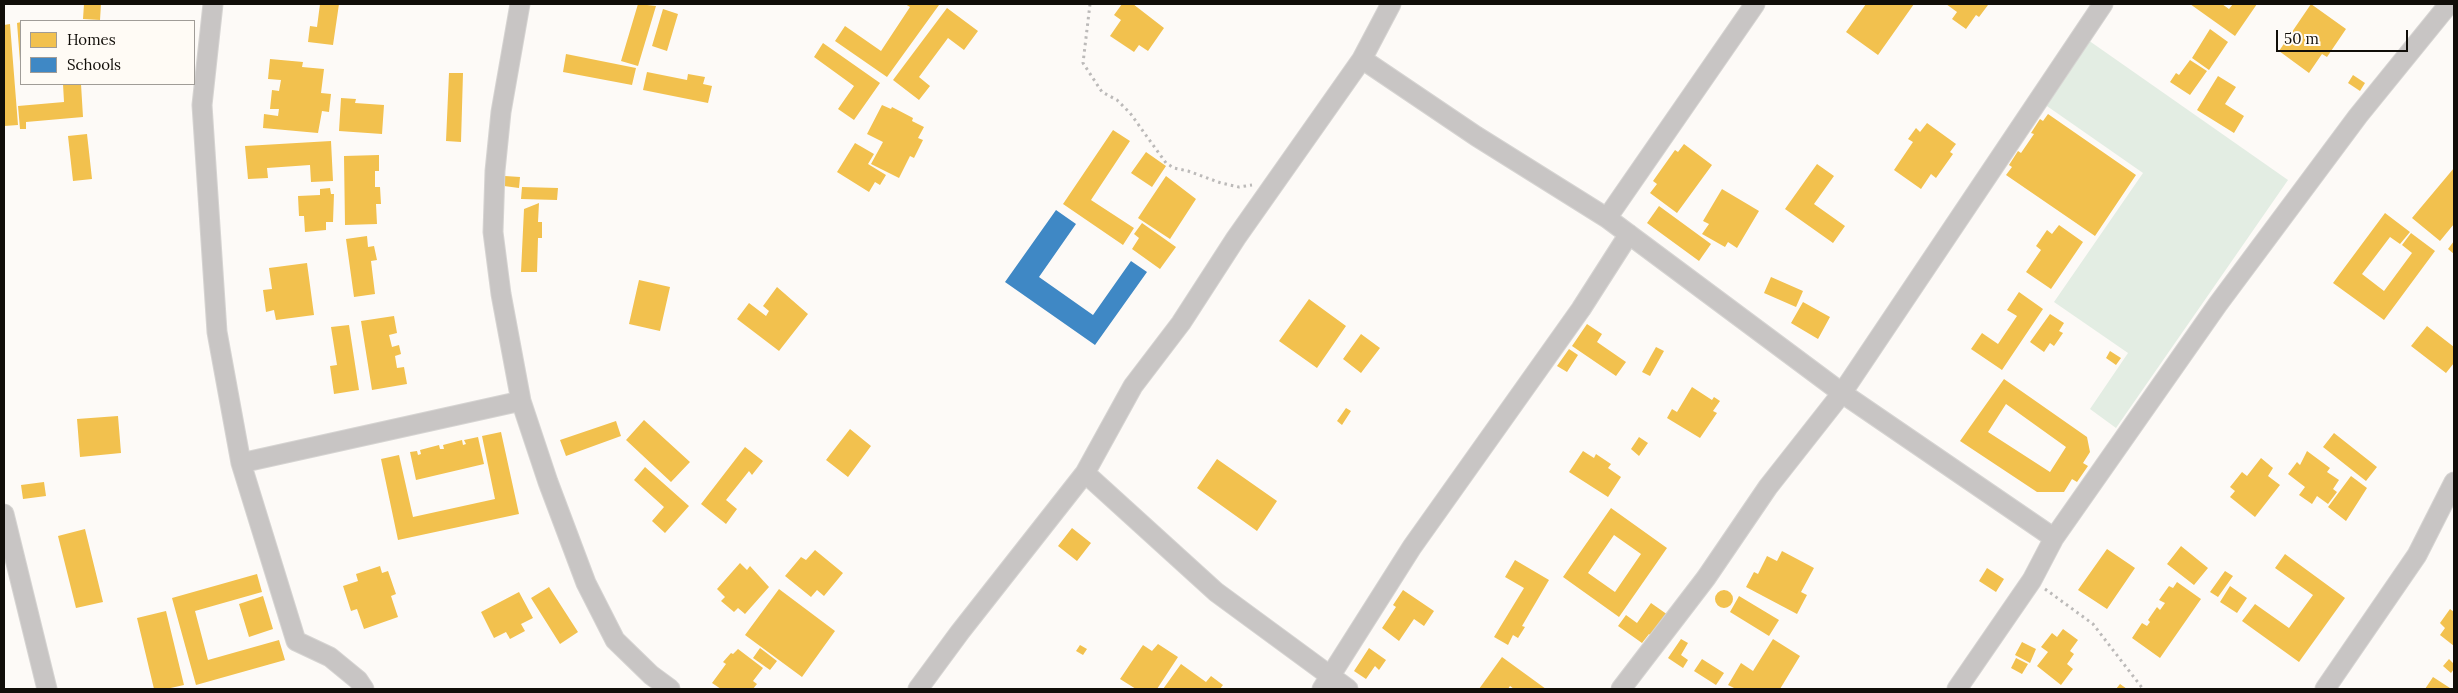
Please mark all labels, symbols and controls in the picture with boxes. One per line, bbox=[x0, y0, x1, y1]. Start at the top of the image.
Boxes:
legend bbox=[20, 20, 195, 85]
scale bar bbox=[2278, 20, 2410, 52]
text: 50 m bbox=[2284, 29, 2319, 48]
text: Homes bbox=[67, 30, 116, 49]
text: Schools bbox=[67, 55, 121, 74]

